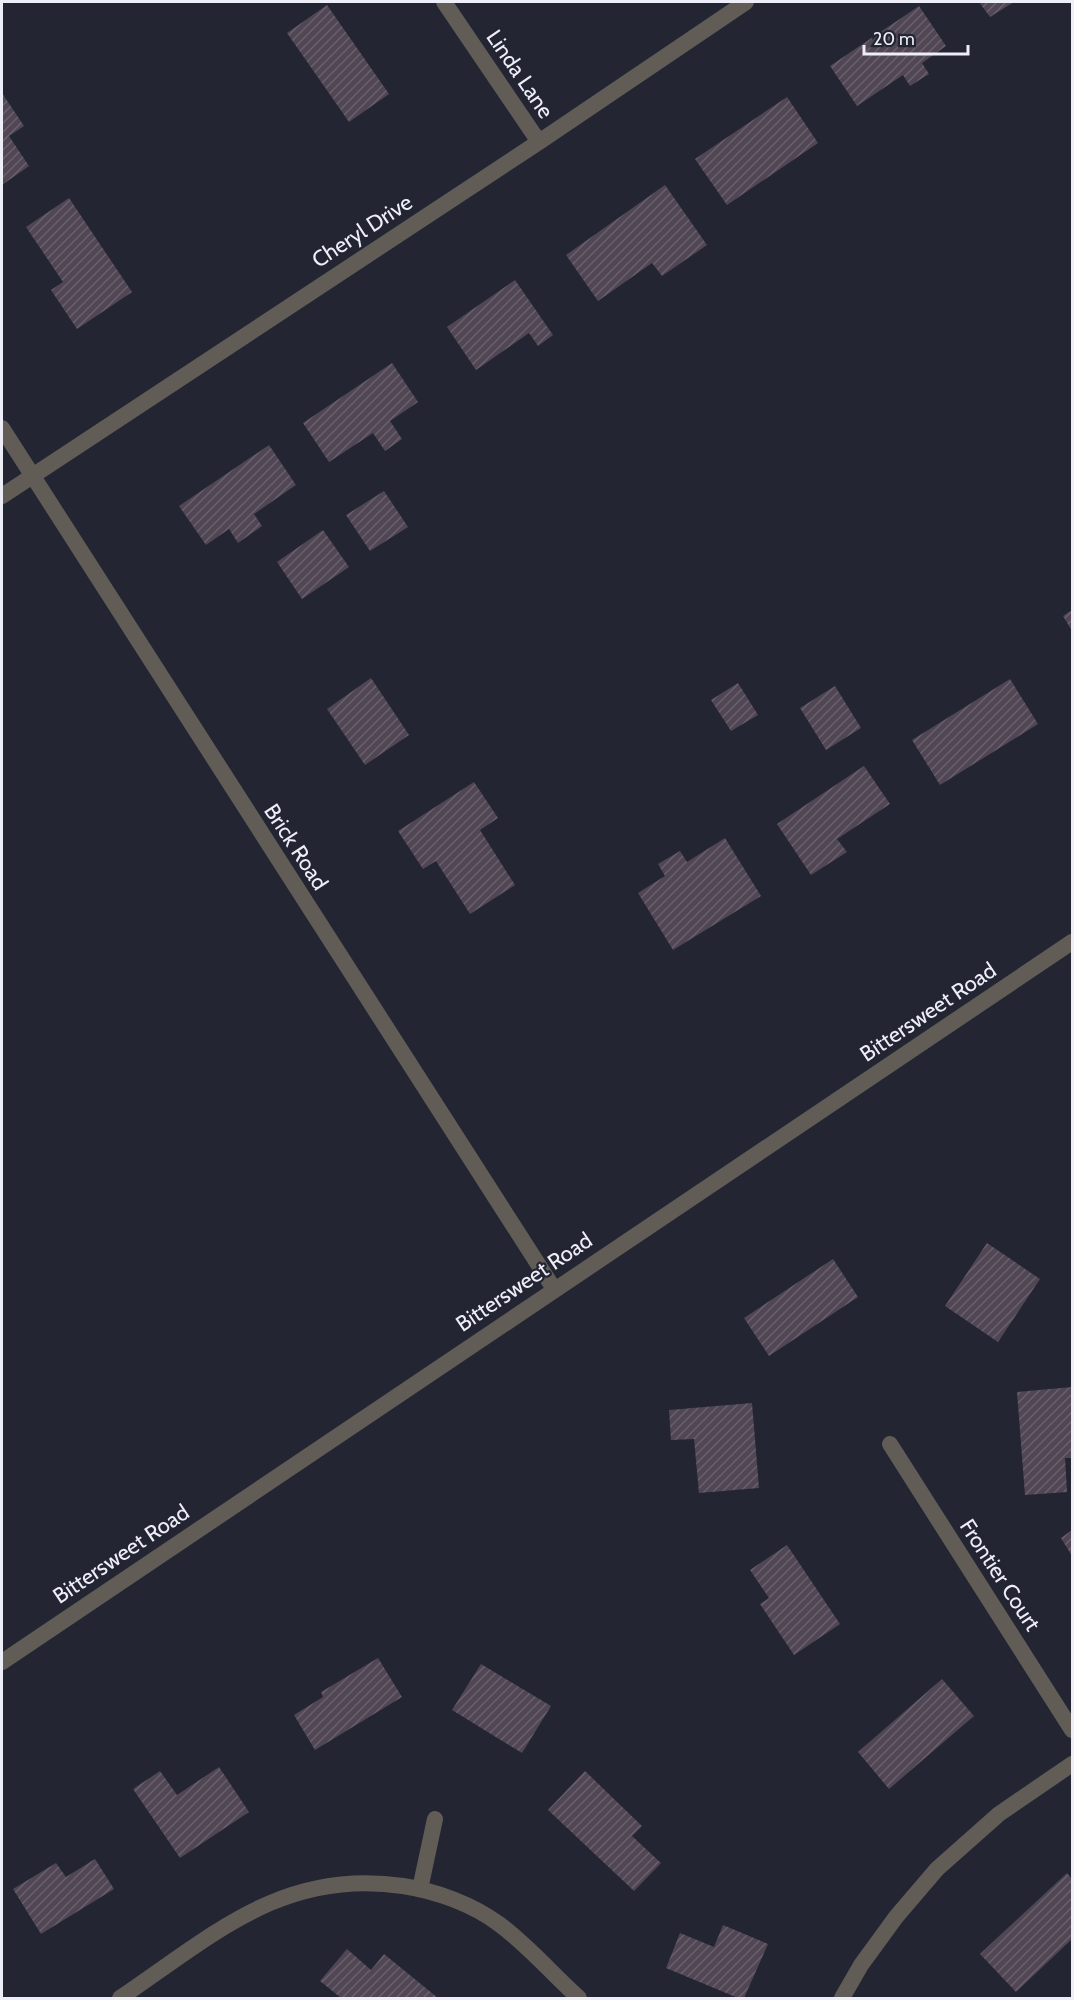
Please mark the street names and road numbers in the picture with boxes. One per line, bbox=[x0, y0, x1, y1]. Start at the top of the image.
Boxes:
street label: Linda Lane bbox=[481, 25, 559, 123]
street label: Cheryl Drive bbox=[307, 189, 417, 273]
street label: Brick Road bbox=[258, 799, 334, 895]
street label: Bittersweet Road bbox=[855, 957, 1001, 1067]
street label: Bittersweet Road bbox=[451, 1227, 597, 1337]
street label: Bittersweet Road bbox=[48, 1499, 194, 1609]
street label: Frontier Court bbox=[954, 1514, 1046, 1636]

